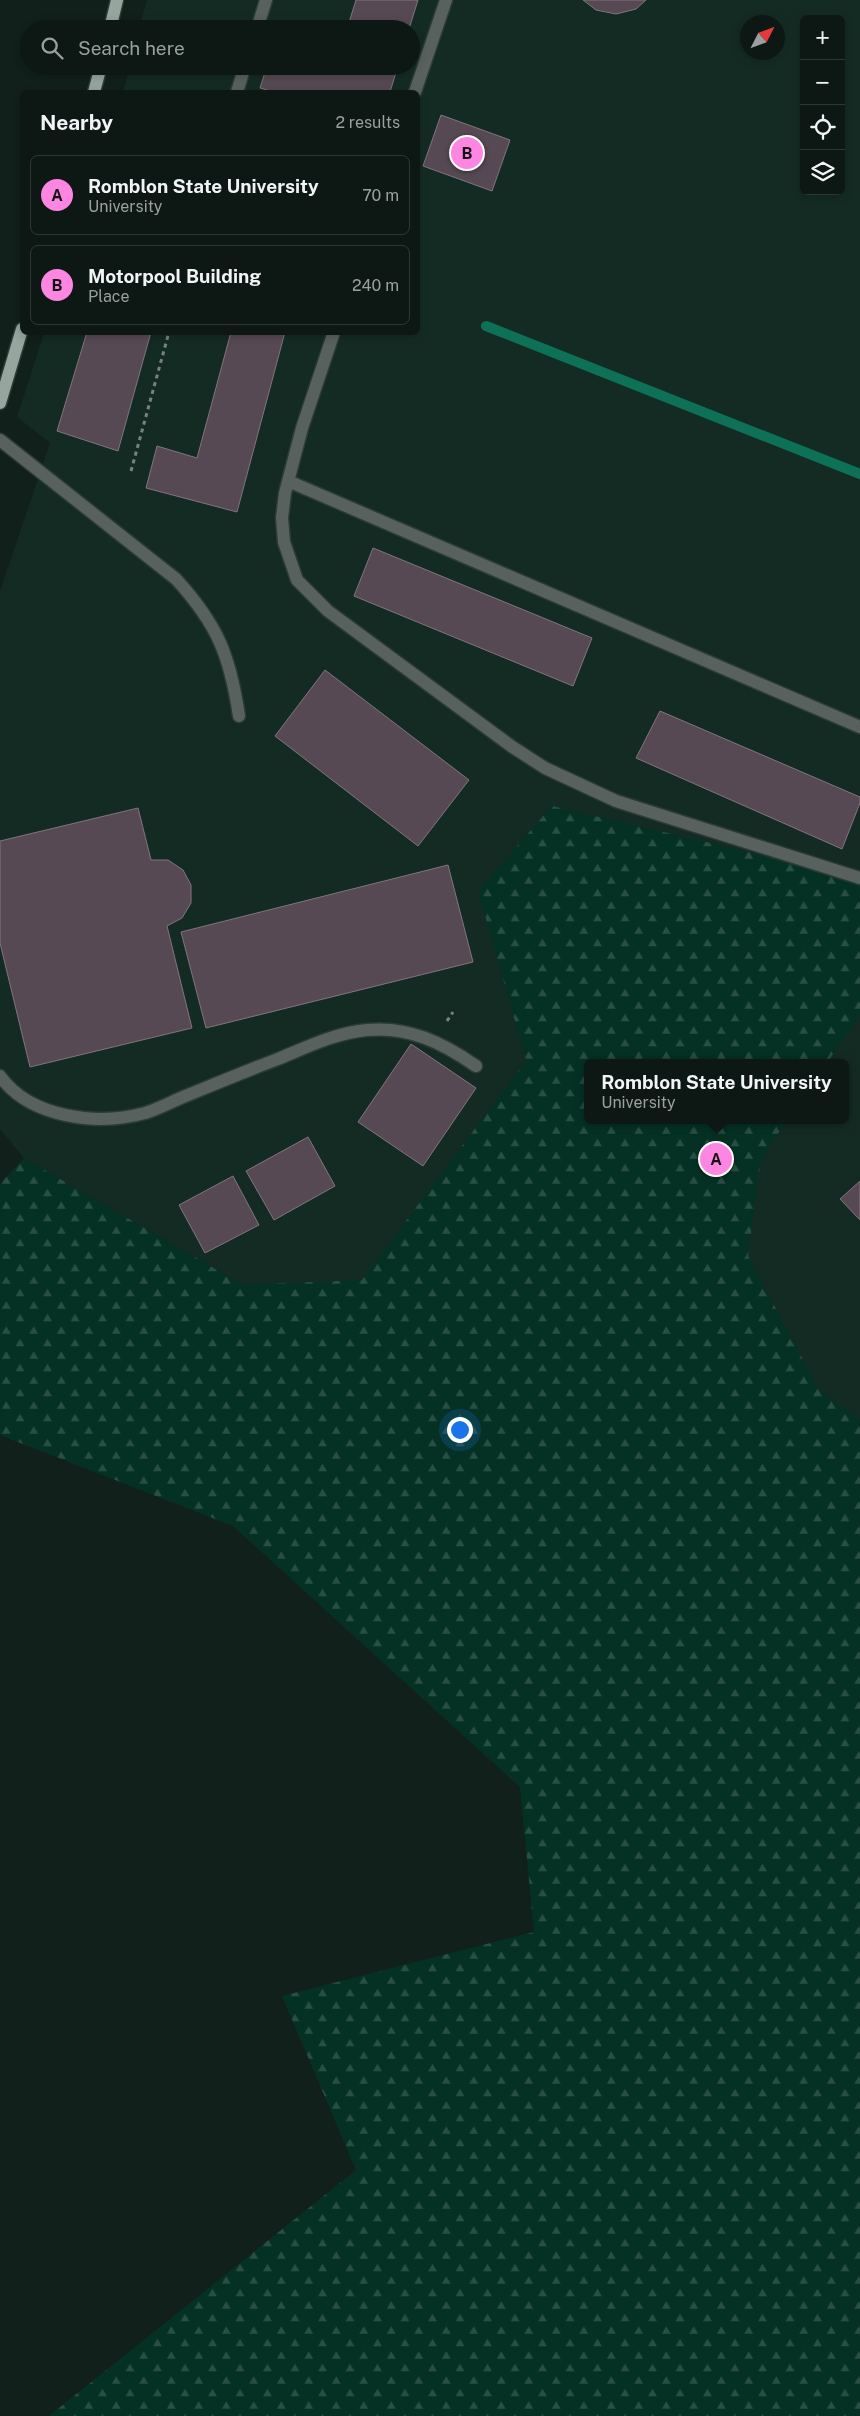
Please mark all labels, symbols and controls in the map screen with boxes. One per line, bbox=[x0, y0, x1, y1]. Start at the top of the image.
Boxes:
north arrow bbox=[740, 15, 785, 60]
map controls bbox=[800, 15, 845, 195]
button: + bbox=[800, 15, 845, 60]
search box bbox=[20, 20, 420, 75]
icon: search bbox=[38, 34, 66, 62]
text: Search here bbox=[78, 37, 185, 59]
button: − bbox=[800, 60, 845, 105]
button: locate bbox=[800, 105, 845, 150]
text: Nearby bbox=[40, 110, 113, 135]
text: 2 results bbox=[335, 113, 400, 132]
pin: B bbox=[451, 134, 483, 172]
button: layers bbox=[800, 150, 845, 195]
text: Romblon State University bbox=[88, 175, 319, 197]
text: A bbox=[51, 186, 63, 205]
text: 70 m bbox=[362, 186, 399, 205]
text: University bbox=[88, 197, 162, 216]
text: Motorpool Building bbox=[88, 265, 261, 287]
text: B bbox=[52, 276, 62, 295]
text: 240 m bbox=[352, 276, 399, 295]
text: Place bbox=[88, 287, 130, 306]
popup bbox=[584, 1059, 849, 1124]
text: Romblon State University bbox=[601, 1071, 832, 1093]
text: University bbox=[601, 1093, 676, 1112]
pin: A bbox=[700, 1140, 732, 1178]
your location bbox=[447, 1417, 473, 1443]

